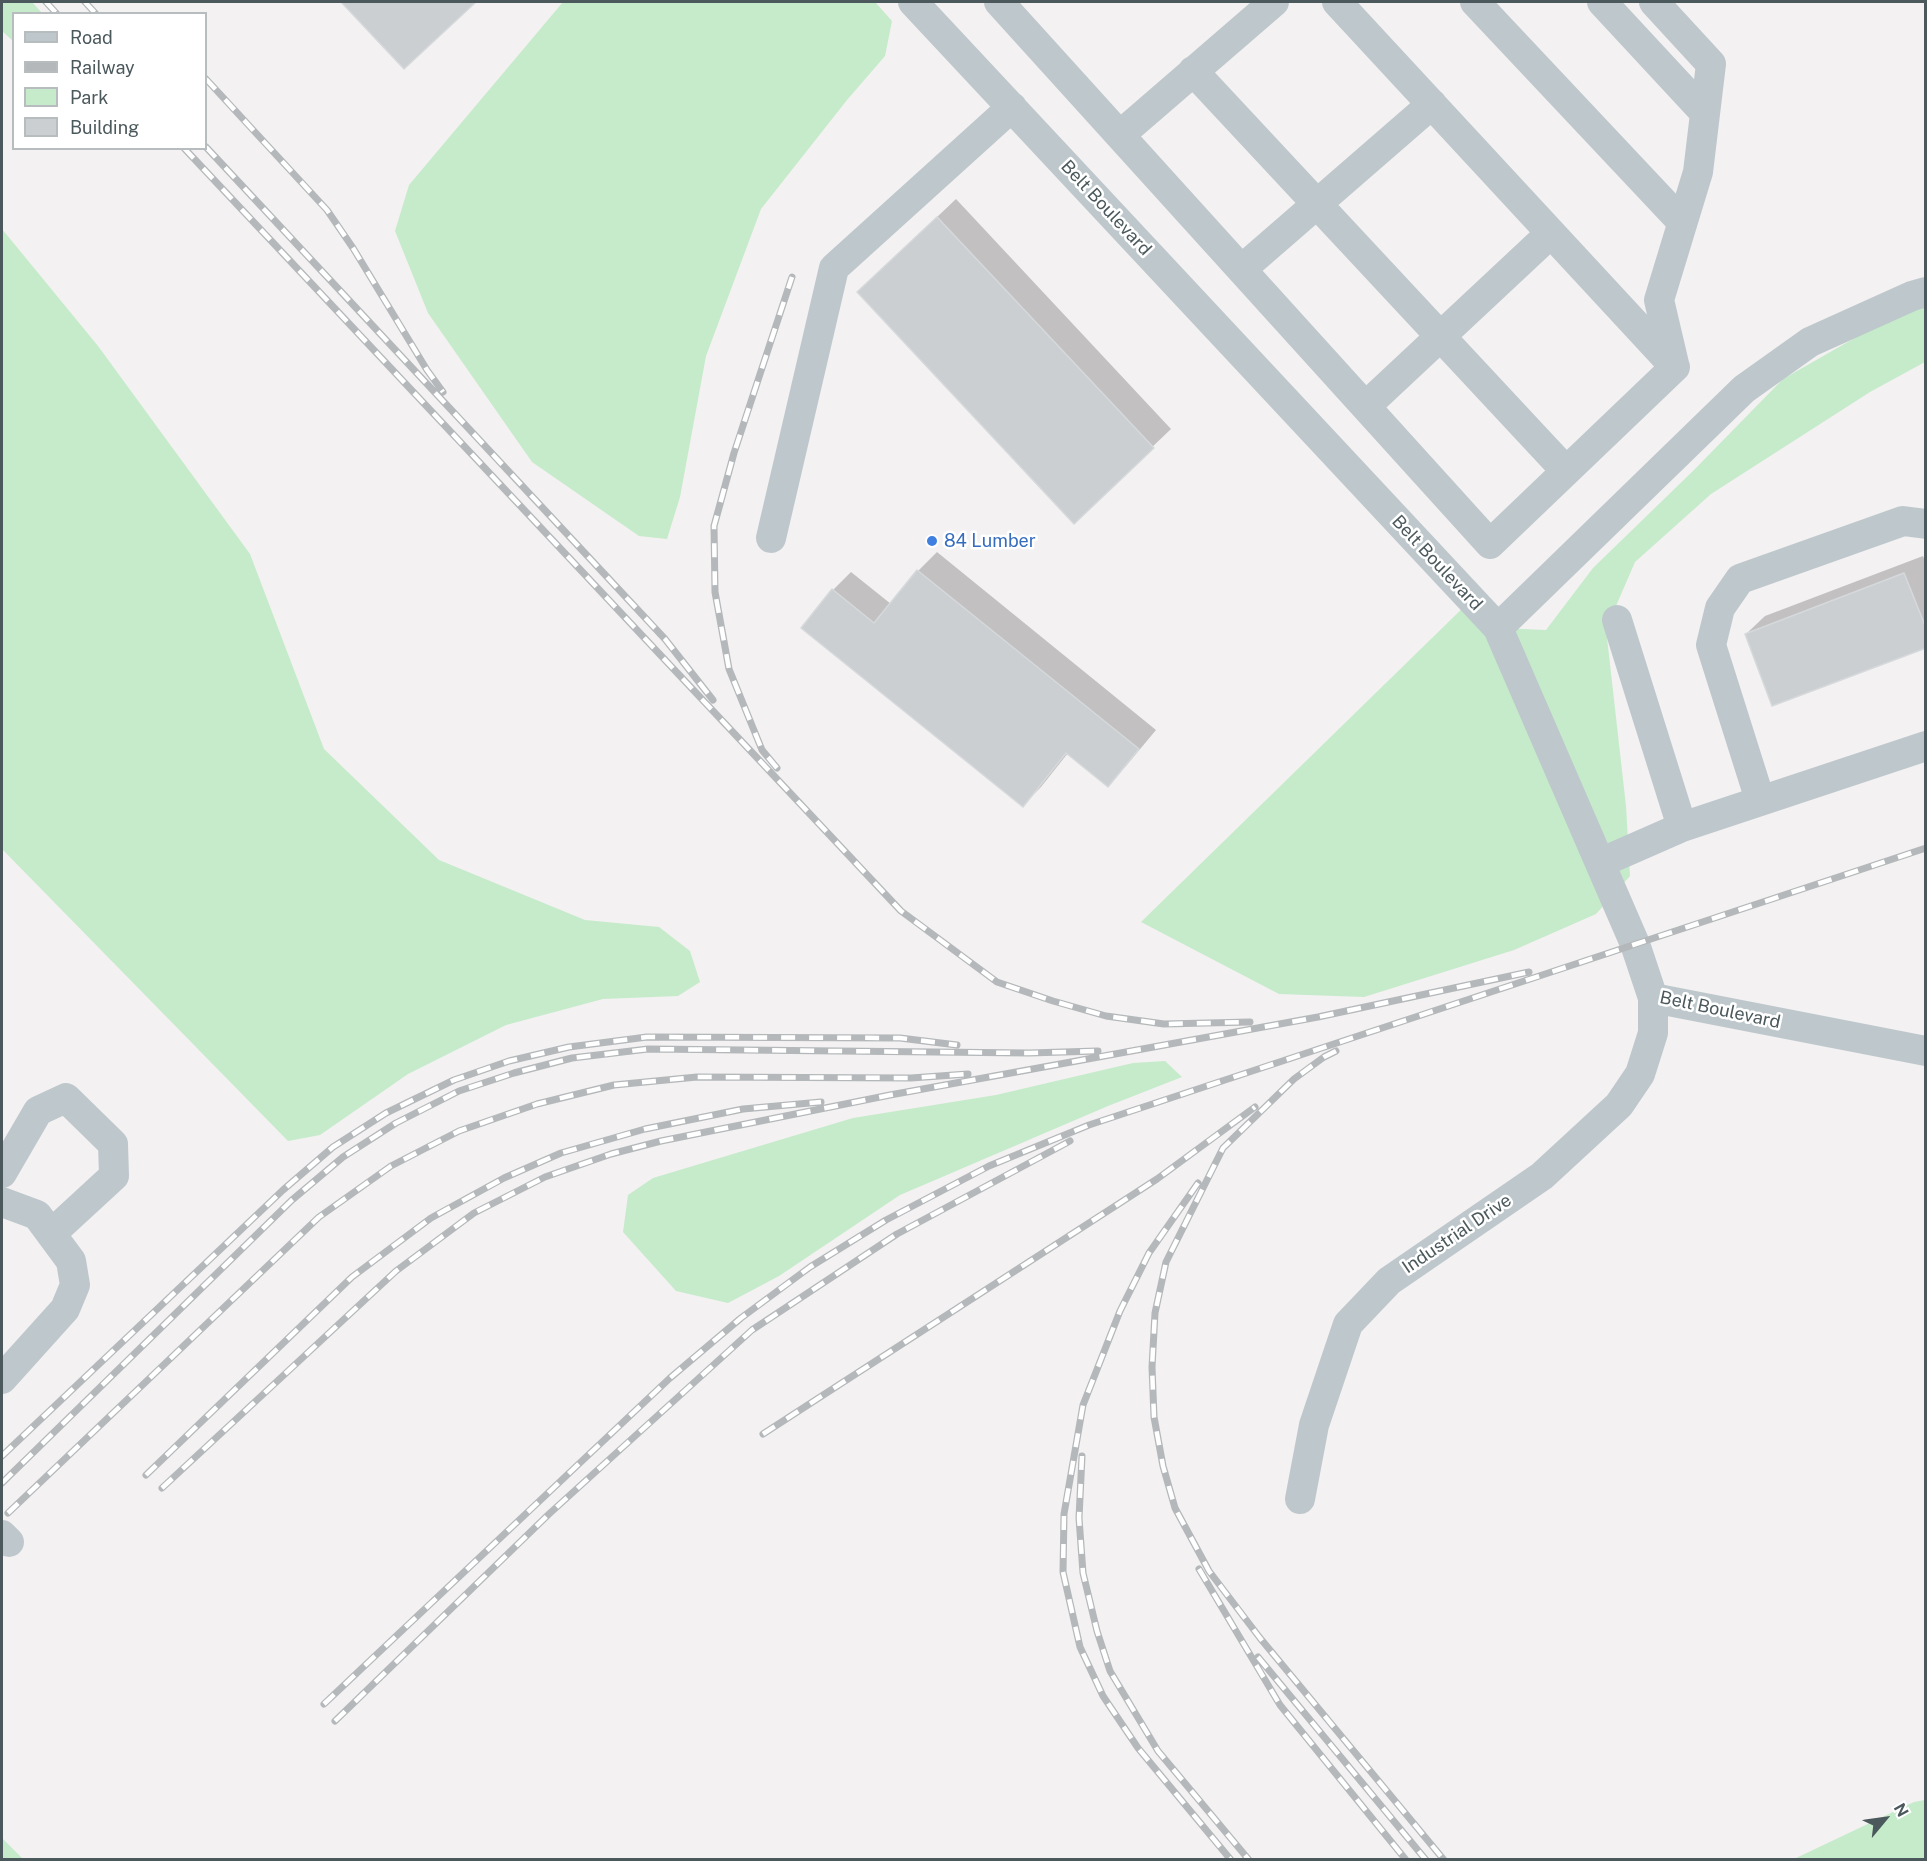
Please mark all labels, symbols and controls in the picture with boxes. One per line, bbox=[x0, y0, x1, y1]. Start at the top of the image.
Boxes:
legend bbox=[12, 12, 207, 150]
text: Road bbox=[70, 27, 113, 48]
text: Railway bbox=[70, 57, 135, 78]
text: Park bbox=[70, 87, 108, 108]
text: Building bbox=[70, 117, 139, 138]
street label: Belt Boulevard bbox=[1056, 156, 1156, 260]
street label: Belt Boulevard bbox=[1387, 511, 1487, 615]
place label: 84 Lumber bbox=[944, 530, 1036, 552]
marker: 84 Lumber bbox=[925, 534, 939, 548]
street label: Belt Boulevard bbox=[1658, 987, 1782, 1033]
street label: Industrial Drive bbox=[1398, 1190, 1516, 1278]
north arrow bbox=[1855, 1789, 1915, 1849]
text: N bbox=[1890, 1800, 1913, 1820]

